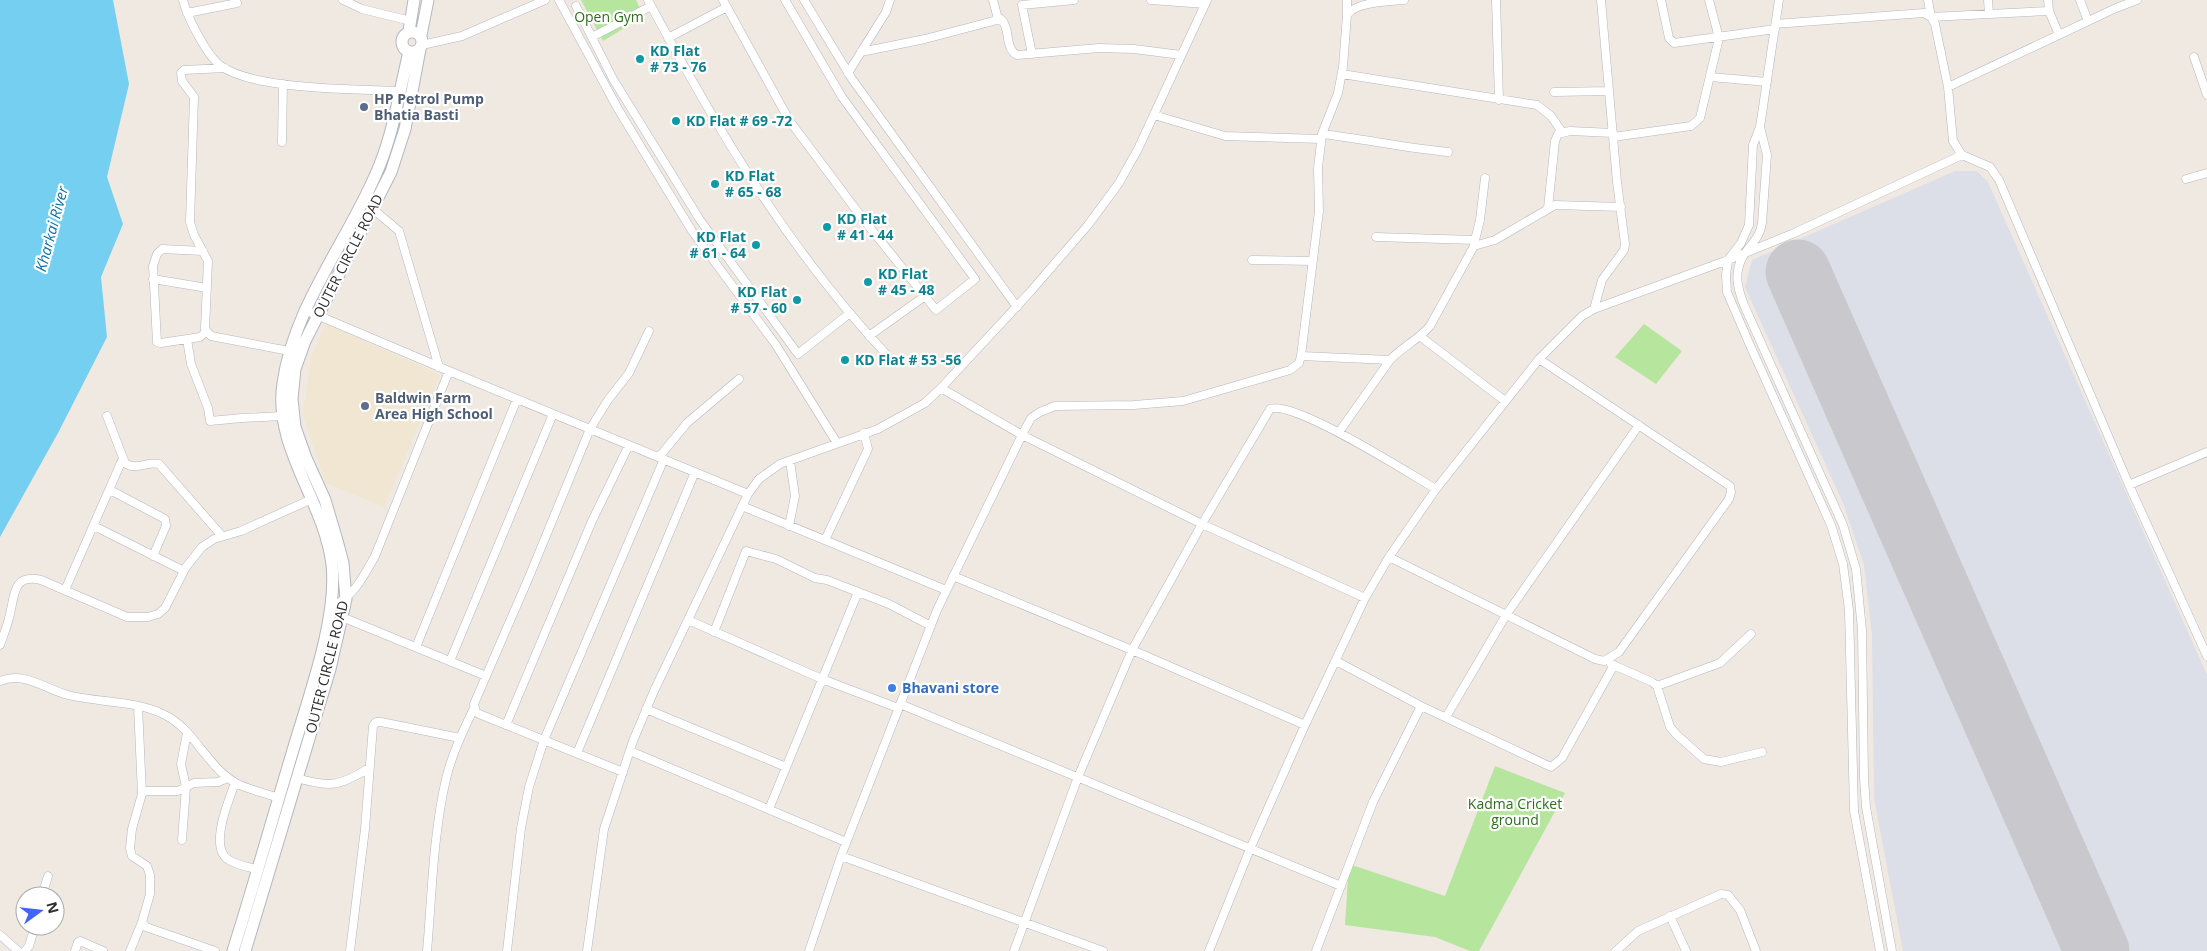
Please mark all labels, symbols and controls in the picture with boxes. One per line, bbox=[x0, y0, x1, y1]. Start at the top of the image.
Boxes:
park label: Open Gym bbox=[574, 7, 644, 26]
place label: KD Flat # 73 - 76 bbox=[650, 41, 706, 76]
marker: KD Flat # 73 - 76 bbox=[634, 53, 646, 65]
place label: HP Petrol Pump Bhatia Basti bbox=[374, 89, 484, 124]
marker: HP Petrol Pump Bhatia Basti bbox=[358, 101, 370, 113]
place label: KD Flat # 69 -72 bbox=[686, 111, 792, 130]
marker: KD Flat # 69 -72 bbox=[670, 115, 682, 127]
place label: KD Flat # 65 - 68 bbox=[725, 166, 781, 201]
marker: KD Flat # 65 - 68 bbox=[709, 178, 721, 190]
water label: Kharkai River bbox=[30, 183, 72, 274]
street label: OUTER CIRCLE ROAD bbox=[308, 191, 387, 321]
place label: KD Flat # 41 - 44 bbox=[837, 209, 893, 244]
marker: KD Flat # 41 - 44 bbox=[821, 221, 833, 233]
place label: KD Flat # 61 - 64 bbox=[690, 227, 746, 262]
marker: KD Flat # 61 - 64 bbox=[750, 239, 762, 251]
place label: KD Flat # 45 - 48 bbox=[878, 264, 934, 299]
marker: KD Flat # 45 - 48 bbox=[862, 276, 874, 288]
place label: KD Flat # 57 - 60 bbox=[731, 282, 787, 317]
marker: KD Flat # 57 - 60 bbox=[791, 294, 803, 306]
place label: KD Flat # 53 -56 bbox=[855, 350, 961, 369]
marker: KD Flat # 53 -56 bbox=[839, 354, 851, 366]
place label: Baldwin Farm Area High School bbox=[375, 388, 493, 423]
marker: Baldwin Farm Area High School bbox=[359, 400, 371, 412]
street label: OUTER CIRCLE ROAD bbox=[301, 598, 352, 735]
place label: Bhavani store bbox=[902, 678, 999, 697]
marker: Bhavani store bbox=[886, 682, 898, 694]
park label: Kadma Cricket ground bbox=[1468, 794, 1562, 829]
north arrow bbox=[15, 886, 65, 936]
text: N bbox=[42, 900, 64, 915]

